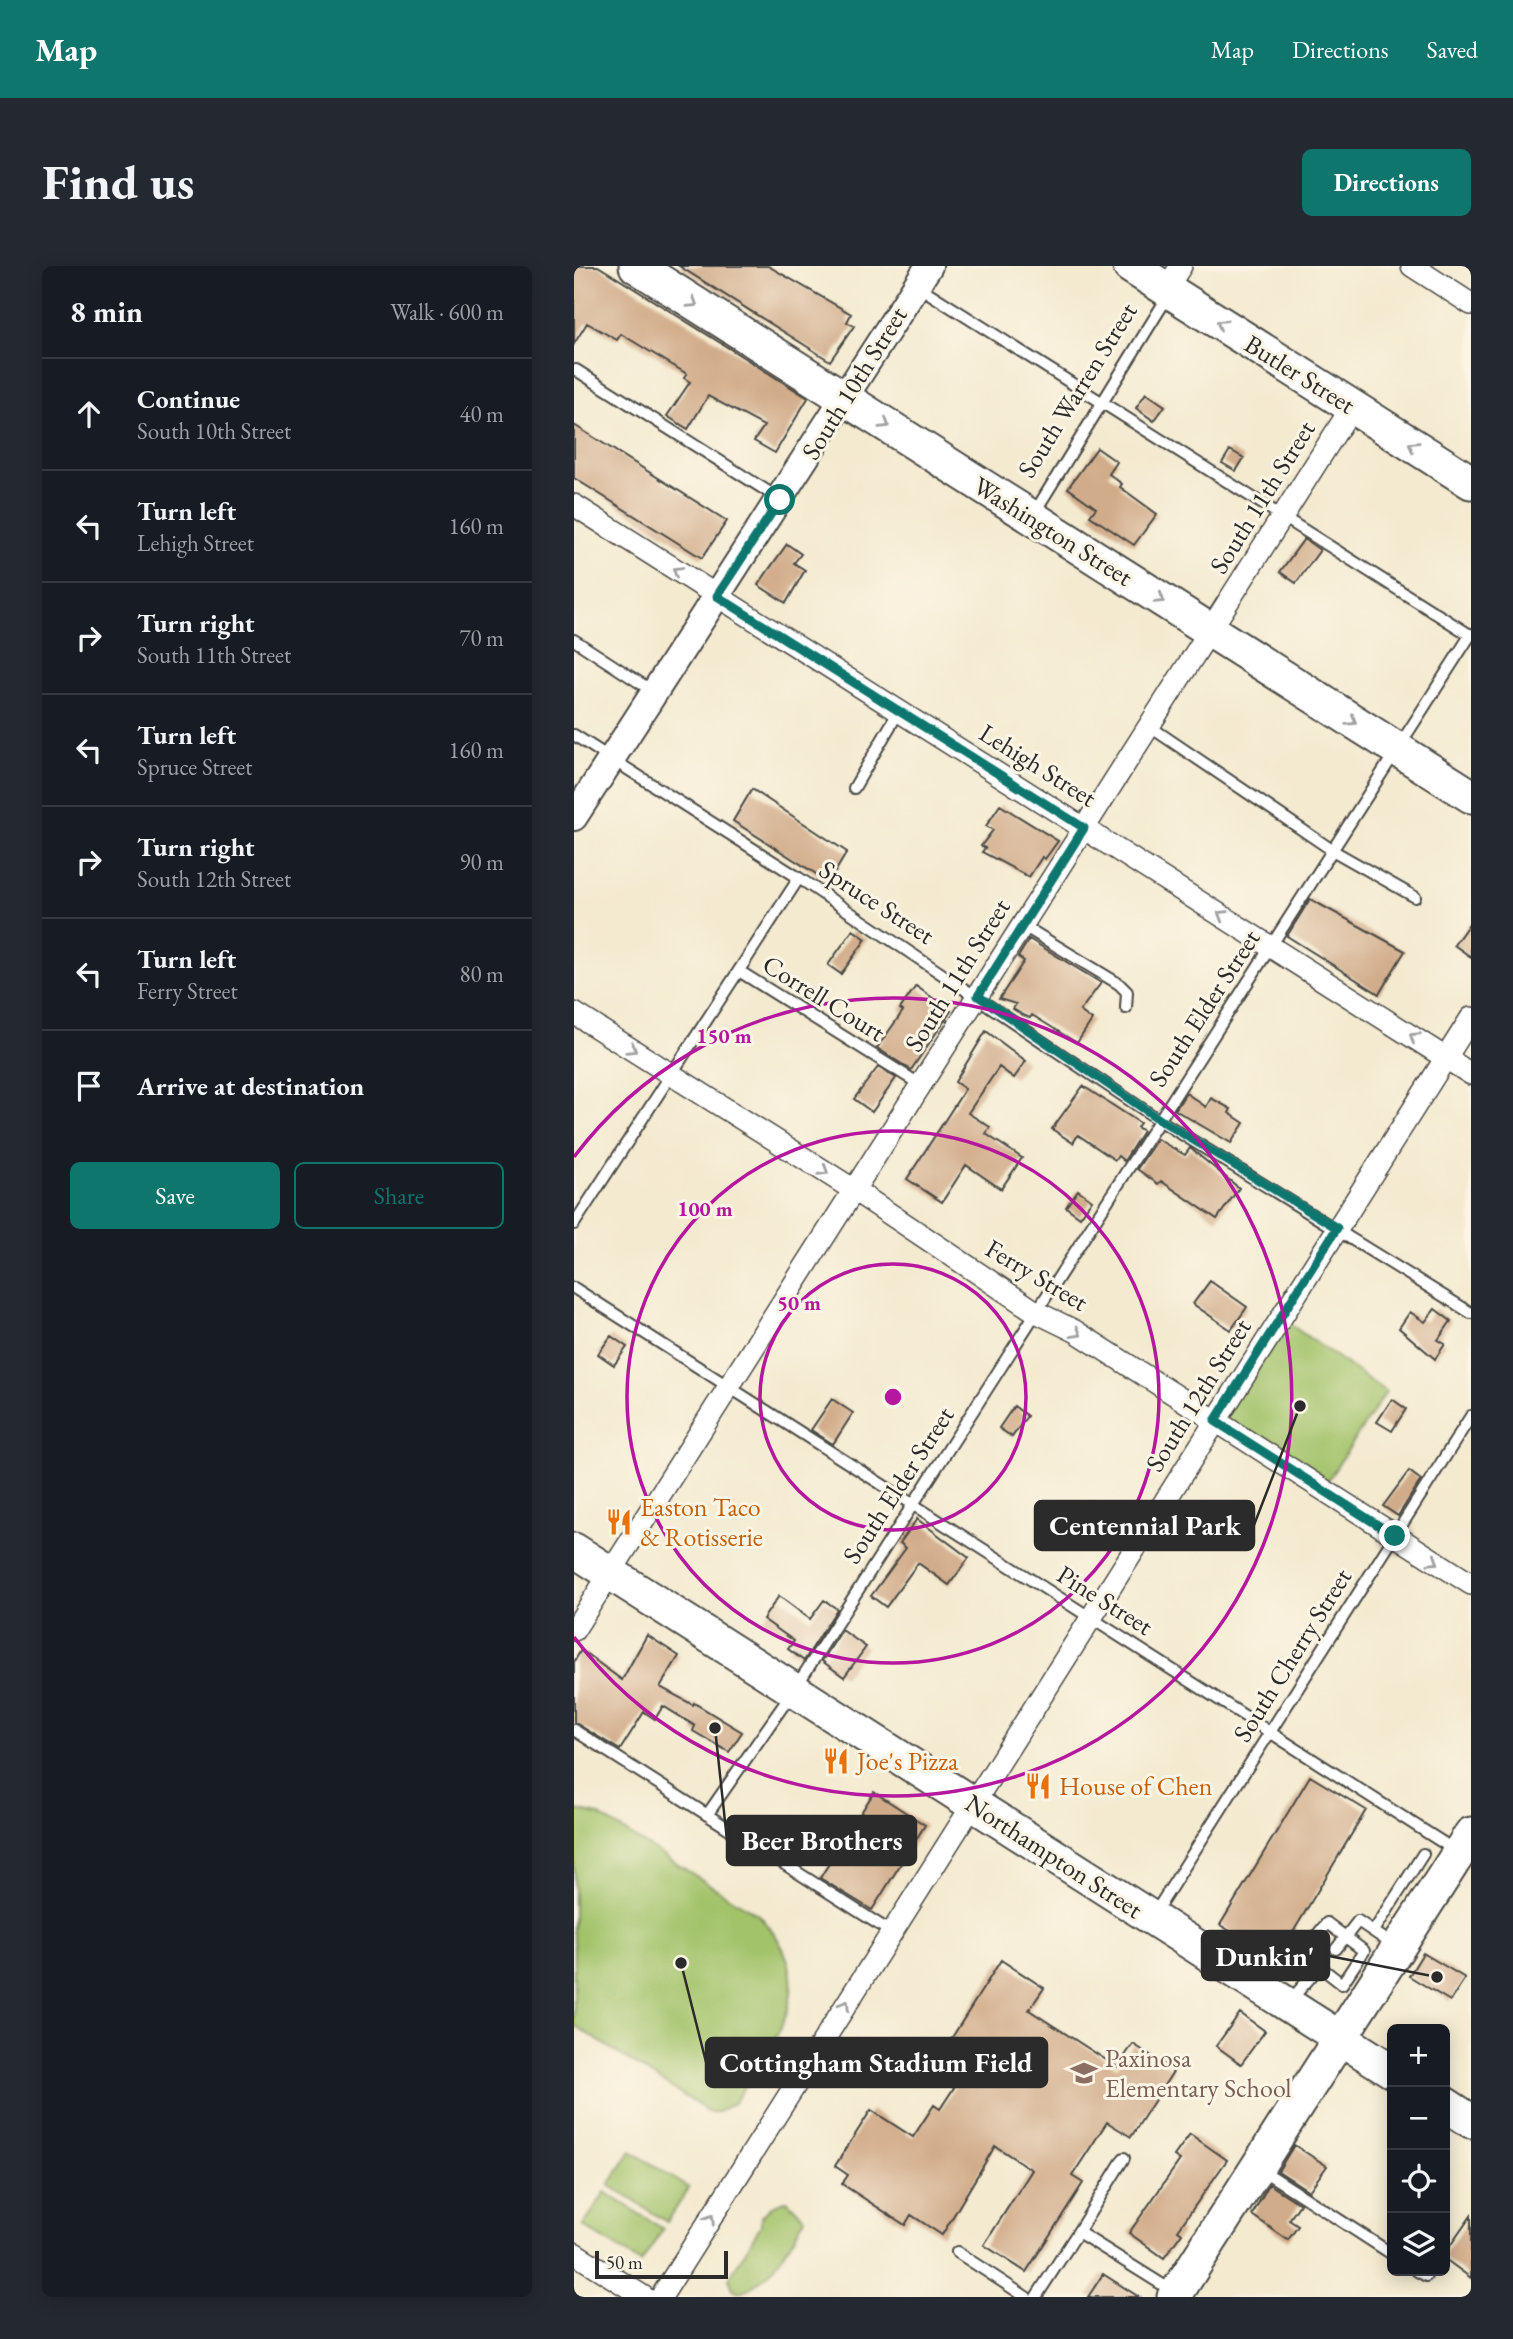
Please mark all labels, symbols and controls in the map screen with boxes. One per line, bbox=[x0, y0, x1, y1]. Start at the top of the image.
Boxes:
text: Map bbox=[35, 28, 97, 71]
text: Map bbox=[1211, 34, 1254, 65]
text: Directions bbox=[1292, 34, 1389, 65]
text: Saved bbox=[1427, 34, 1478, 65]
button: Directions bbox=[1302, 149, 1471, 216]
text: Find us bbox=[42, 150, 194, 214]
text: 8 min bbox=[70, 292, 143, 331]
one-way arrow bbox=[686, 294, 699, 307]
street label: South Warren Street bbox=[1009, 296, 1145, 484]
text: Walk · 600 m bbox=[390, 297, 504, 327]
street label: South 10th Street bbox=[793, 300, 915, 466]
one-way arrow bbox=[1216, 319, 1229, 332]
street label: Butler Street bbox=[1238, 327, 1362, 421]
text: Continue bbox=[137, 382, 240, 416]
icon: ahead bbox=[70, 395, 108, 433]
text: 40 m bbox=[459, 399, 504, 429]
street label: South 11th Street bbox=[1201, 414, 1323, 580]
text: South 10th Street bbox=[137, 416, 291, 446]
one-way arrow bbox=[878, 416, 891, 429]
one-way arrow bbox=[1408, 441, 1421, 454]
street label: Washington Street bbox=[967, 468, 1139, 594]
route start bbox=[764, 484, 795, 515]
text: Turn left bbox=[137, 494, 236, 528]
icon: left bbox=[70, 507, 108, 545]
text: 160 m bbox=[448, 511, 504, 541]
text: Lehigh Street bbox=[137, 528, 254, 558]
one-way arrow bbox=[672, 566, 685, 579]
one-way arrow bbox=[1153, 590, 1166, 603]
text: Turn right bbox=[137, 606, 255, 640]
icon: right bbox=[70, 619, 108, 657]
text: 70 m bbox=[459, 623, 504, 653]
text: South 11th Street bbox=[137, 640, 291, 670]
one-way arrow bbox=[1345, 712, 1358, 725]
street label: Lehigh Street bbox=[973, 716, 1103, 814]
text: Turn left bbox=[137, 718, 236, 752]
icon: left bbox=[70, 731, 108, 769]
text: 160 m bbox=[448, 735, 504, 765]
text: Spruce Street bbox=[137, 752, 252, 782]
text: Turn right bbox=[137, 830, 255, 864]
icon: right bbox=[70, 843, 108, 881]
text: 90 m bbox=[459, 847, 504, 877]
street label: Spruce Street bbox=[813, 852, 941, 952]
text: South 12th Street bbox=[137, 864, 291, 894]
street label: South 11th Street bbox=[896, 892, 1018, 1058]
one-way arrow bbox=[1216, 910, 1229, 923]
street label: South Elder Street bbox=[1141, 923, 1267, 1093]
text: Turn left bbox=[137, 942, 236, 976]
street label: Correll Court bbox=[756, 947, 892, 1049]
icon: left bbox=[70, 955, 108, 993]
text: 80 m bbox=[459, 959, 504, 989]
text: Ferry Street bbox=[137, 976, 238, 1006]
text: 150 m bbox=[696, 1022, 752, 1049]
one-way arrow bbox=[1408, 1033, 1421, 1046]
one-way arrow bbox=[624, 1041, 637, 1054]
icon: arrive bbox=[70, 1067, 108, 1105]
text: Arrive at destination bbox=[137, 1069, 364, 1103]
button: Save bbox=[70, 1162, 280, 1229]
button: Share bbox=[294, 1162, 504, 1229]
one-way arrow bbox=[816, 1163, 829, 1176]
text: 100 m bbox=[677, 1195, 733, 1222]
street label: Ferry Street bbox=[979, 1231, 1095, 1319]
text: 50 m bbox=[777, 1289, 821, 1316]
street label: South 12th Street bbox=[1137, 1312, 1259, 1478]
one-way arrow bbox=[1070, 1325, 1083, 1338]
centre of rings bbox=[881, 1385, 905, 1409]
street label: South Elder Street bbox=[835, 1400, 961, 1570]
place label: Easton Taco & Rotisserie bbox=[640, 1490, 763, 1554]
callout: Centennial Park bbox=[1035, 1501, 1254, 1550]
restaurant icon: Easton Taco & Rotisserie bbox=[604, 1507, 634, 1537]
text: Centennial Park bbox=[1049, 1507, 1241, 1543]
route end bbox=[1379, 1520, 1410, 1551]
one-way arrow bbox=[1427, 1553, 1440, 1566]
street label: Pine Street bbox=[1051, 1557, 1159, 1643]
street label: South Cherry Street bbox=[1225, 1562, 1359, 1748]
place label: Joe's Pizza bbox=[855, 1744, 959, 1778]
restaurant icon: Joe's Pizza bbox=[821, 1746, 851, 1776]
place label: House of Chen bbox=[1059, 1769, 1213, 1803]
restaurant icon: House of Chen bbox=[1023, 1771, 1053, 1801]
street label: Northampton Street bbox=[959, 1786, 1149, 1926]
callout: Beer Brothers bbox=[727, 1816, 916, 1865]
text: Beer Brothers bbox=[741, 1822, 903, 1858]
callout: Dunkin' bbox=[1202, 1931, 1329, 1980]
text: Dunkin' bbox=[1216, 1938, 1314, 1974]
one-way arrow bbox=[836, 2000, 849, 2013]
map controls bbox=[1387, 2024, 1450, 2276]
button: + bbox=[1387, 2024, 1450, 2087]
callout: Cottingham Stadium Field bbox=[706, 2038, 1047, 2087]
place label: Paxinosa Elementary School bbox=[1105, 2041, 1292, 2105]
text: Cottingham Stadium Field bbox=[719, 2044, 1033, 2080]
school or university icon: Paxinosa Elementary School bbox=[1069, 2058, 1099, 2088]
button: − bbox=[1387, 2087, 1450, 2150]
button: locate bbox=[1387, 2150, 1450, 2213]
one-way arrow bbox=[702, 2213, 715, 2226]
button: layers bbox=[1387, 2213, 1450, 2276]
scale bar bbox=[595, 2248, 728, 2280]
text: 50 m bbox=[606, 2250, 643, 2275]

